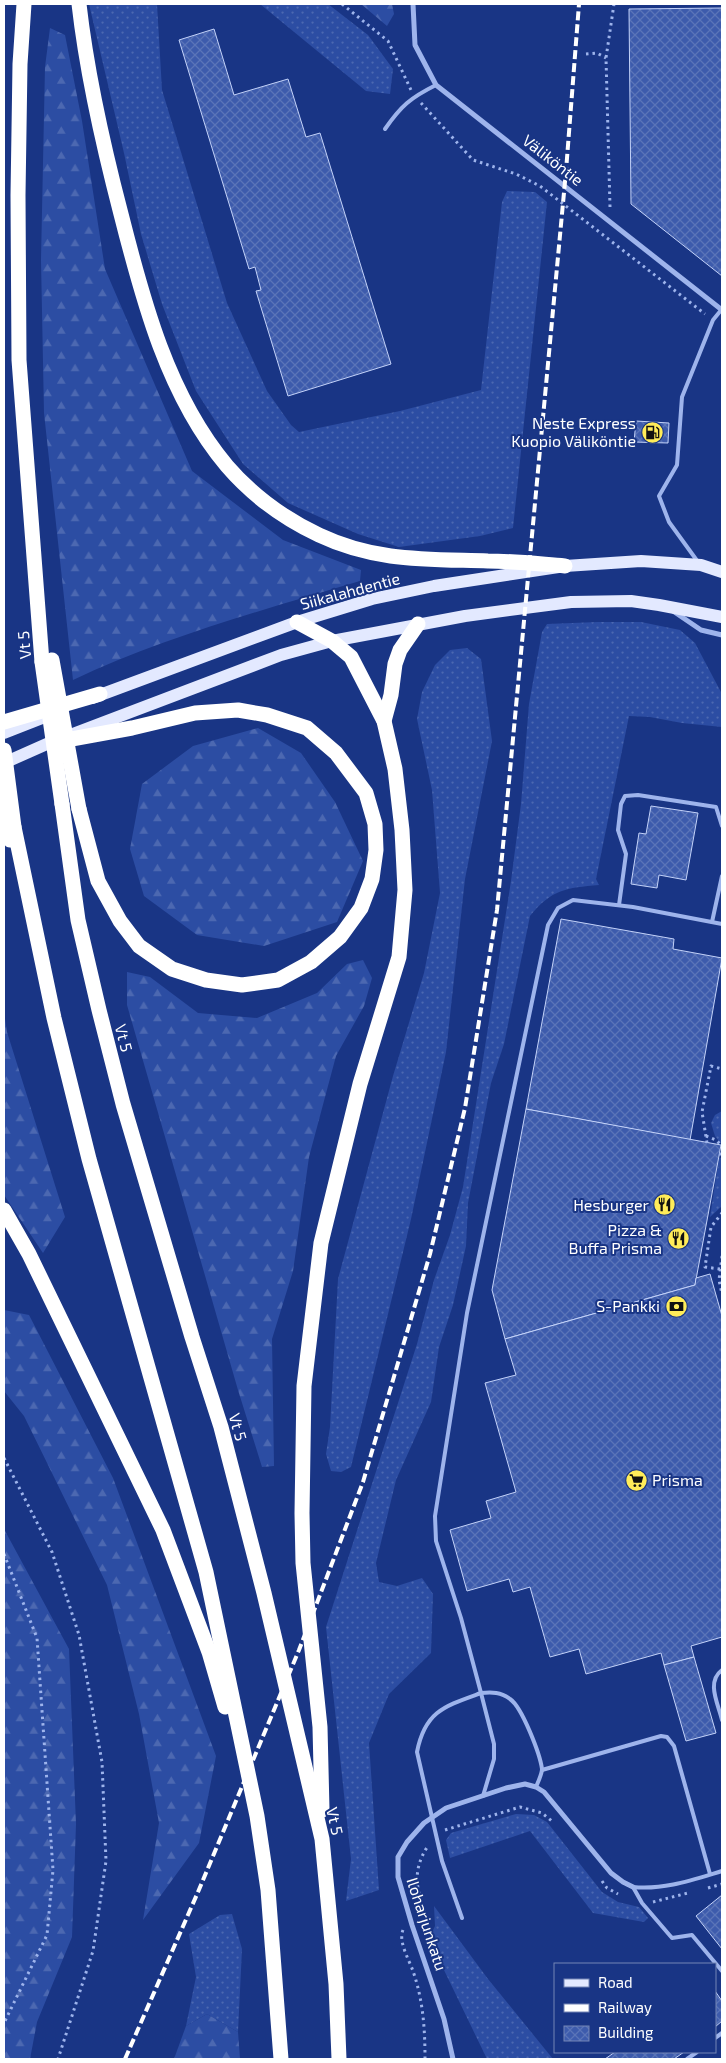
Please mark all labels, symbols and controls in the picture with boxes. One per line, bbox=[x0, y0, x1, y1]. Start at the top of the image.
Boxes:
street label: Väliköntie bbox=[519, 130, 587, 189]
place label: Neste Express Kuopio Väliköntie bbox=[511, 413, 636, 450]
fuel station icon: Neste Express Kuopio Väliköntie bbox=[640, 420, 664, 444]
street label: Siikalahdentie bbox=[298, 568, 402, 613]
street label: Vt 5 bbox=[13, 630, 34, 660]
street label: Vt 5 bbox=[112, 1022, 137, 1054]
restaurant icon: Hesburger bbox=[653, 1193, 677, 1217]
place label: Hesburger bbox=[573, 1195, 650, 1214]
place label: Pizza & Buffa Prisma bbox=[568, 1220, 662, 1257]
restaurant icon: Pizza & Buffa Prisma bbox=[666, 1227, 690, 1251]
bank icon: S-Pankki bbox=[664, 1294, 688, 1318]
place label: S-Pankki bbox=[596, 1296, 660, 1315]
street label: Vt 5 bbox=[225, 1411, 251, 1443]
supermarket icon: Prisma bbox=[624, 1468, 648, 1492]
place label: Prisma bbox=[652, 1470, 703, 1489]
street label: Vt 5 bbox=[323, 1805, 348, 1837]
street label: Iloharjunkatu bbox=[402, 1875, 452, 1973]
legend bbox=[554, 1963, 716, 2053]
text: Road bbox=[598, 1973, 633, 1991]
text: Railway bbox=[598, 1998, 652, 2016]
text: Building bbox=[598, 2023, 654, 2041]

